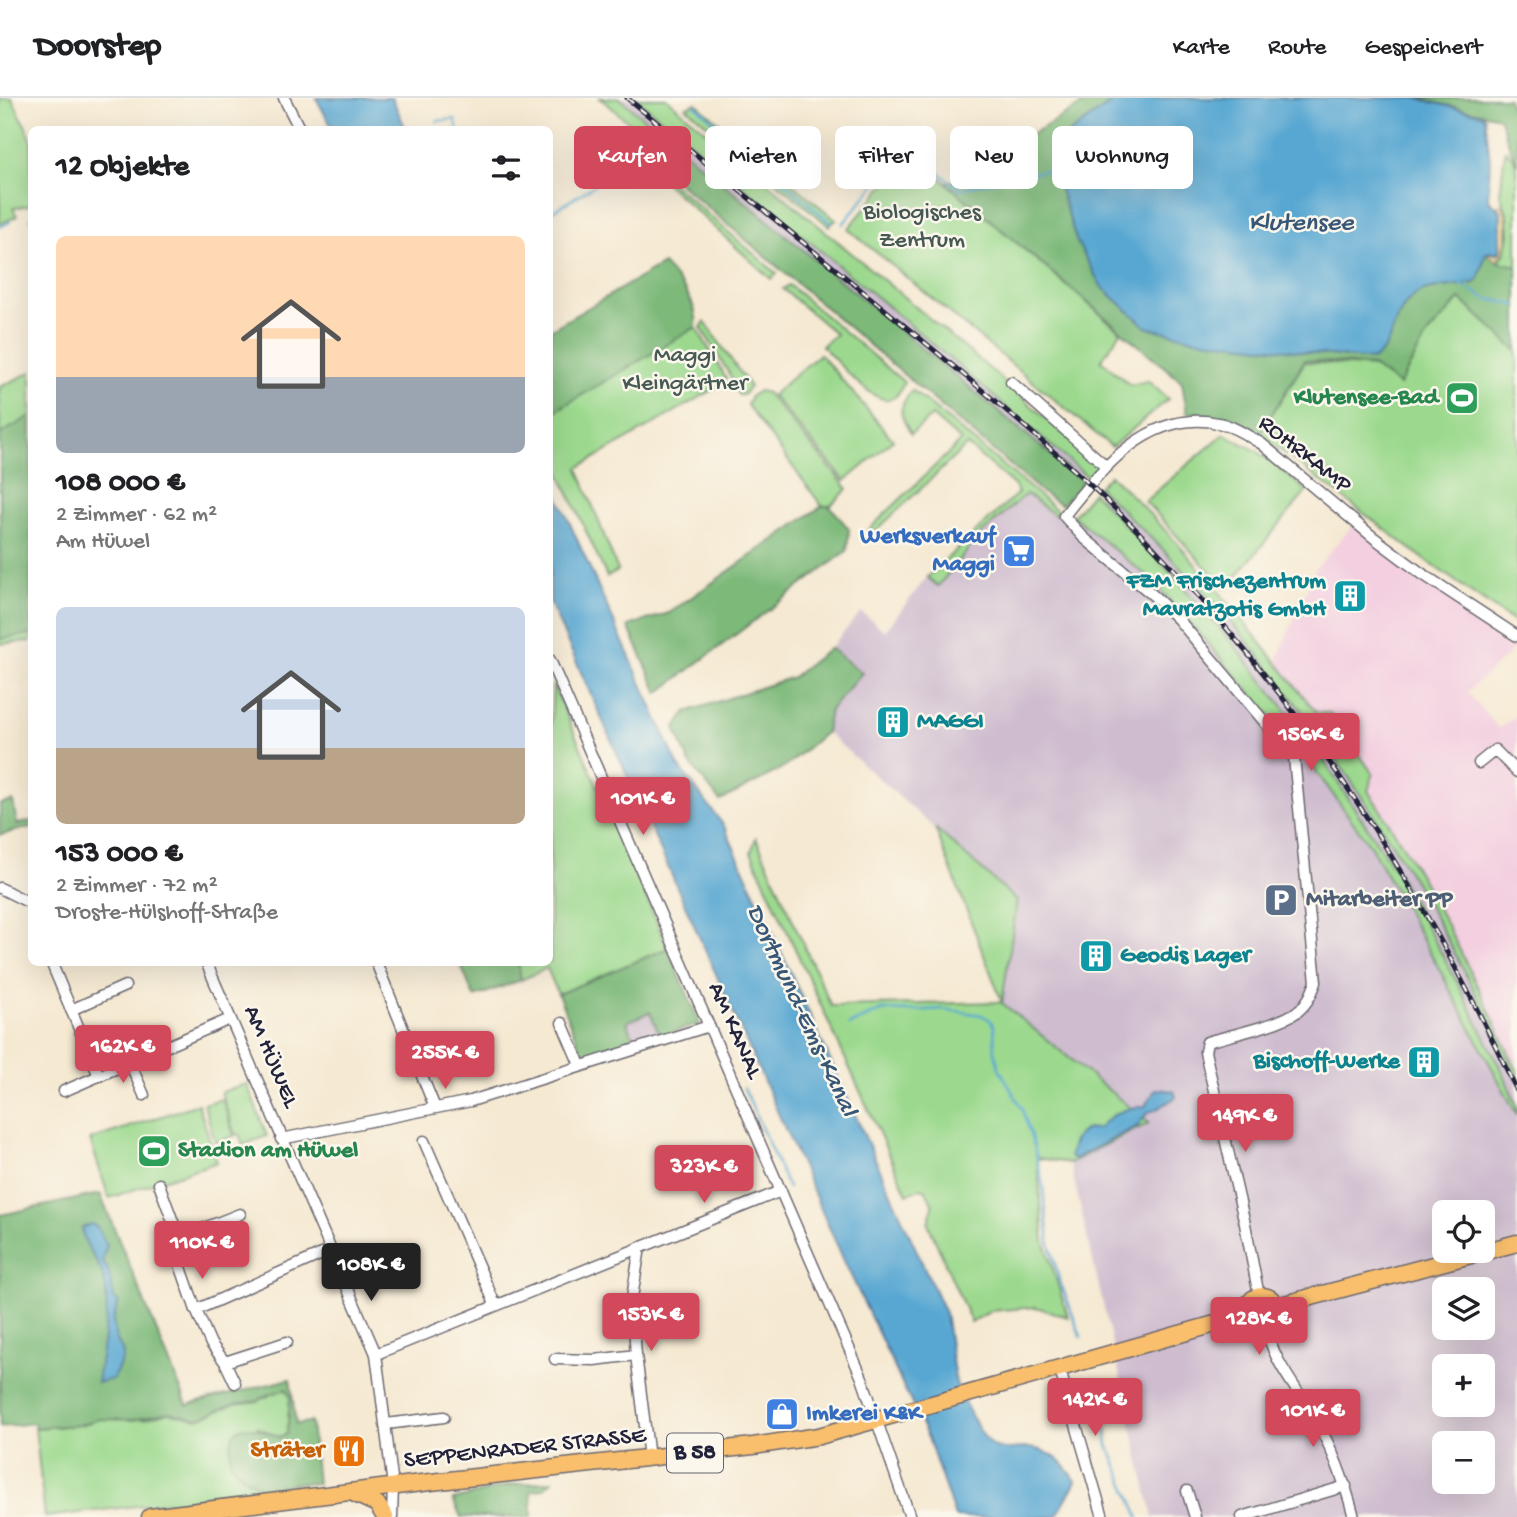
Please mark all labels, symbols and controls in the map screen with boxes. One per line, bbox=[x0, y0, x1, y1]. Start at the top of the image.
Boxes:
text: Doorstep bbox=[35, 29, 161, 67]
text: Karte bbox=[1173, 34, 1230, 63]
text: Route bbox=[1268, 34, 1327, 63]
text: Gespeichert bbox=[1365, 34, 1482, 63]
chip: Kaufen bbox=[574, 126, 691, 189]
chip: Mieten bbox=[705, 126, 821, 189]
chip: Filter bbox=[835, 126, 936, 189]
chip: Neu bbox=[950, 126, 1038, 189]
chip: Wohnung bbox=[1052, 126, 1193, 189]
icon: filters bbox=[487, 149, 525, 187]
text: 12 Objekte bbox=[56, 151, 189, 186]
park label: Biologisches Zentrum bbox=[862, 199, 982, 256]
water label: Klutensee bbox=[1248, 209, 1355, 240]
icon: home bbox=[228, 281, 354, 407]
park label: Maggi Kleingärtner bbox=[622, 342, 750, 399]
sports icon: Klutensee-Bad bbox=[1443, 379, 1481, 417]
place label: Klutensee-Bad bbox=[1293, 384, 1441, 413]
street label: ROHRKAMP bbox=[1252, 410, 1357, 501]
text: 108 000 € bbox=[56, 467, 185, 502]
text: 2 Zimmer · 62 m² bbox=[56, 502, 217, 529]
place label: Werksverkauf Maggi bbox=[859, 523, 998, 580]
text: Am Hüwel bbox=[56, 529, 150, 556]
supermarket icon: Werksverkauf Maggi bbox=[1000, 532, 1038, 570]
place label: FZM Frischezentrum Mavratzotis GmbH bbox=[1126, 568, 1327, 625]
building icon: FZM Frischezentrum Mavratzotis GmbH bbox=[1331, 577, 1369, 615]
icon: home bbox=[228, 652, 354, 778]
building icon: MAGGI bbox=[874, 703, 912, 741]
place label: MAGGI bbox=[917, 708, 984, 737]
pin: 156K € bbox=[1254, 714, 1368, 773]
text: 156K € bbox=[1279, 722, 1343, 749]
pin: 101K € bbox=[586, 778, 700, 837]
text: 101K € bbox=[611, 786, 675, 813]
text: 153 000 € bbox=[56, 838, 183, 873]
text: 2 Zimmer · 72 m² bbox=[56, 873, 218, 900]
parking icon: Mitarbeiter PP bbox=[1262, 881, 1300, 919]
place label: Mitarbeiter PP bbox=[1306, 886, 1453, 915]
text: Droste-Hülshoff-Straße bbox=[56, 900, 278, 927]
water label: Dortmund-Ems-Kanal bbox=[737, 900, 863, 1123]
building icon: Geodis Lager bbox=[1077, 937, 1115, 975]
place label: Geodis Lager bbox=[1120, 942, 1253, 971]
street label: AM KANAL bbox=[700, 978, 769, 1085]
street label: AM HÜWEL bbox=[236, 1002, 305, 1114]
pin: 162K € bbox=[66, 1026, 180, 1085]
pin: 255K € bbox=[388, 1032, 502, 1091]
text: 162K € bbox=[91, 1034, 155, 1061]
text: 255K € bbox=[411, 1040, 479, 1067]
building icon: Bischoff-Werke bbox=[1405, 1043, 1443, 1081]
place label: Bischoff-Werke bbox=[1253, 1048, 1402, 1077]
pin: 149K € bbox=[1188, 1094, 1302, 1154]
text: 149K € bbox=[1213, 1103, 1277, 1130]
sports icon: Stadion am Hüwel bbox=[135, 1132, 173, 1170]
place label: Stadion am Hüwel bbox=[178, 1137, 358, 1166]
pin: 323K € bbox=[647, 1146, 761, 1205]
text: 323K € bbox=[671, 1154, 737, 1181]
map controls bbox=[1432, 1200, 1495, 1494]
button: locate bbox=[1432, 1200, 1495, 1263]
pin: 110K € bbox=[145, 1222, 259, 1281]
text: 110K € bbox=[170, 1230, 234, 1257]
pin: 108K € bbox=[314, 1244, 428, 1303]
text: 108K € bbox=[338, 1252, 404, 1279]
button: layers bbox=[1432, 1277, 1495, 1340]
pin: 153K € bbox=[594, 1294, 708, 1353]
pin: 128K € bbox=[1202, 1298, 1316, 1357]
text: 153K € bbox=[618, 1302, 684, 1329]
text: 128K € bbox=[1227, 1306, 1291, 1333]
button: + bbox=[1432, 1354, 1495, 1417]
pin: 142K € bbox=[1038, 1378, 1152, 1438]
text: 142K € bbox=[1063, 1387, 1127, 1414]
pin: 101K € bbox=[1256, 1390, 1370, 1449]
shop icon: Imkerei K&K bbox=[763, 1395, 801, 1433]
text: 101K € bbox=[1281, 1398, 1345, 1425]
place label: Imkerei K&K bbox=[806, 1400, 924, 1429]
street label: SEPPENRADER STRASSE bbox=[403, 1422, 648, 1476]
button: − bbox=[1432, 1431, 1495, 1494]
restaurant icon: Sträter bbox=[330, 1432, 368, 1470]
road number: B 58 bbox=[667, 1434, 723, 1472]
place label: Sträter bbox=[251, 1437, 326, 1466]

